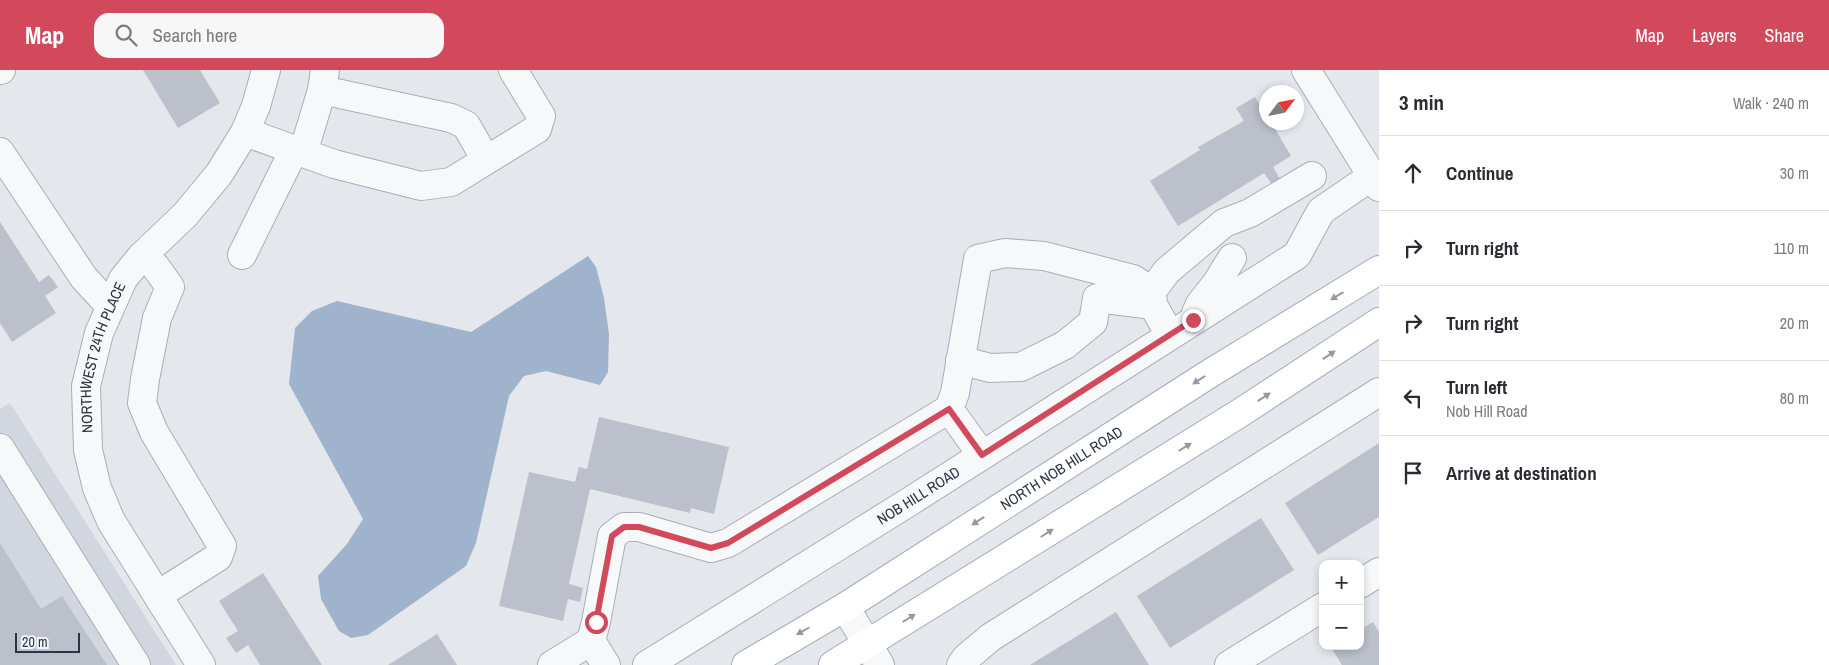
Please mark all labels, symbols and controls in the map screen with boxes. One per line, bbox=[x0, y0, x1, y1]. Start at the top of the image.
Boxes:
search box bbox=[94, 13, 444, 58]
text: Map bbox=[25, 19, 64, 51]
icon: search bbox=[112, 21, 140, 49]
text: Search here bbox=[152, 22, 237, 48]
text: Map bbox=[1636, 23, 1664, 48]
text: Layers bbox=[1692, 23, 1737, 48]
text: Share bbox=[1765, 23, 1804, 48]
north arrow bbox=[1259, 85, 1304, 130]
text: 3 min bbox=[1399, 88, 1444, 117]
text: Walk · 240 m bbox=[1733, 92, 1809, 114]
icon: ahead bbox=[1399, 159, 1427, 187]
text: Continue bbox=[1446, 160, 1514, 186]
text: 30 m bbox=[1780, 162, 1809, 184]
icon: right bbox=[1399, 234, 1427, 262]
text: Turn right bbox=[1446, 235, 1518, 261]
text: 110 m bbox=[1773, 237, 1809, 259]
street label: NORTHWEST 24TH PLACE bbox=[75, 278, 130, 433]
one-way arrow bbox=[1331, 291, 1344, 300]
route end bbox=[1182, 309, 1205, 332]
icon: right bbox=[1399, 309, 1427, 337]
text: Turn right bbox=[1446, 310, 1518, 336]
text: 20 m bbox=[1780, 312, 1809, 334]
one-way arrow bbox=[1322, 350, 1336, 360]
text: Turn left bbox=[1446, 374, 1507, 400]
one-way arrow bbox=[1192, 376, 1205, 385]
icon: left bbox=[1399, 384, 1427, 412]
text: 80 m bbox=[1780, 387, 1809, 409]
one-way arrow bbox=[1257, 393, 1271, 402]
text: Nob Hill Road bbox=[1446, 400, 1528, 422]
street label: NORTH NOB HILL ROAD bbox=[996, 421, 1127, 515]
one-way arrow bbox=[1178, 443, 1192, 452]
icon: arrive bbox=[1399, 459, 1427, 487]
text: Arrive at destination bbox=[1446, 460, 1597, 486]
street label: NOB HILL ROAD bbox=[873, 461, 964, 529]
one-way arrow bbox=[972, 517, 985, 526]
one-way arrow bbox=[1040, 528, 1053, 537]
map controls bbox=[1319, 560, 1364, 650]
button: + bbox=[1319, 560, 1364, 605]
button: − bbox=[1319, 605, 1364, 650]
route start bbox=[585, 611, 608, 634]
one-way arrow bbox=[902, 614, 915, 623]
one-way arrow bbox=[796, 627, 809, 636]
scale bar bbox=[15, 630, 80, 653]
text: 20 m bbox=[22, 633, 48, 651]

